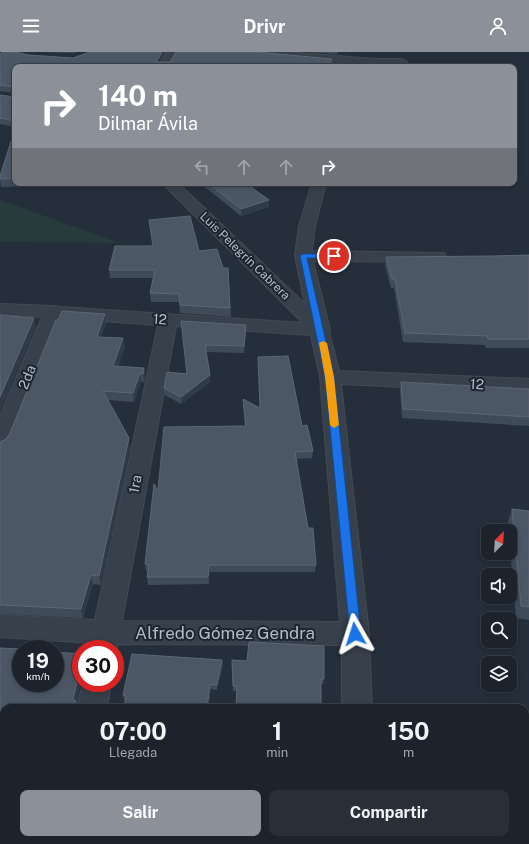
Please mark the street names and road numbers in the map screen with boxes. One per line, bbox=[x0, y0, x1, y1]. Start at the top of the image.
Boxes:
street label: Luis Pelegrín Cabrera bbox=[197, 209, 293, 303]
street label: 12 bbox=[152, 311, 168, 327]
street label: 2da bbox=[15, 363, 39, 391]
street label: 12 bbox=[470, 376, 484, 392]
street label: 1ra bbox=[125, 473, 145, 495]
street label: Alfredo Gómez Gendra bbox=[135, 623, 315, 643]

